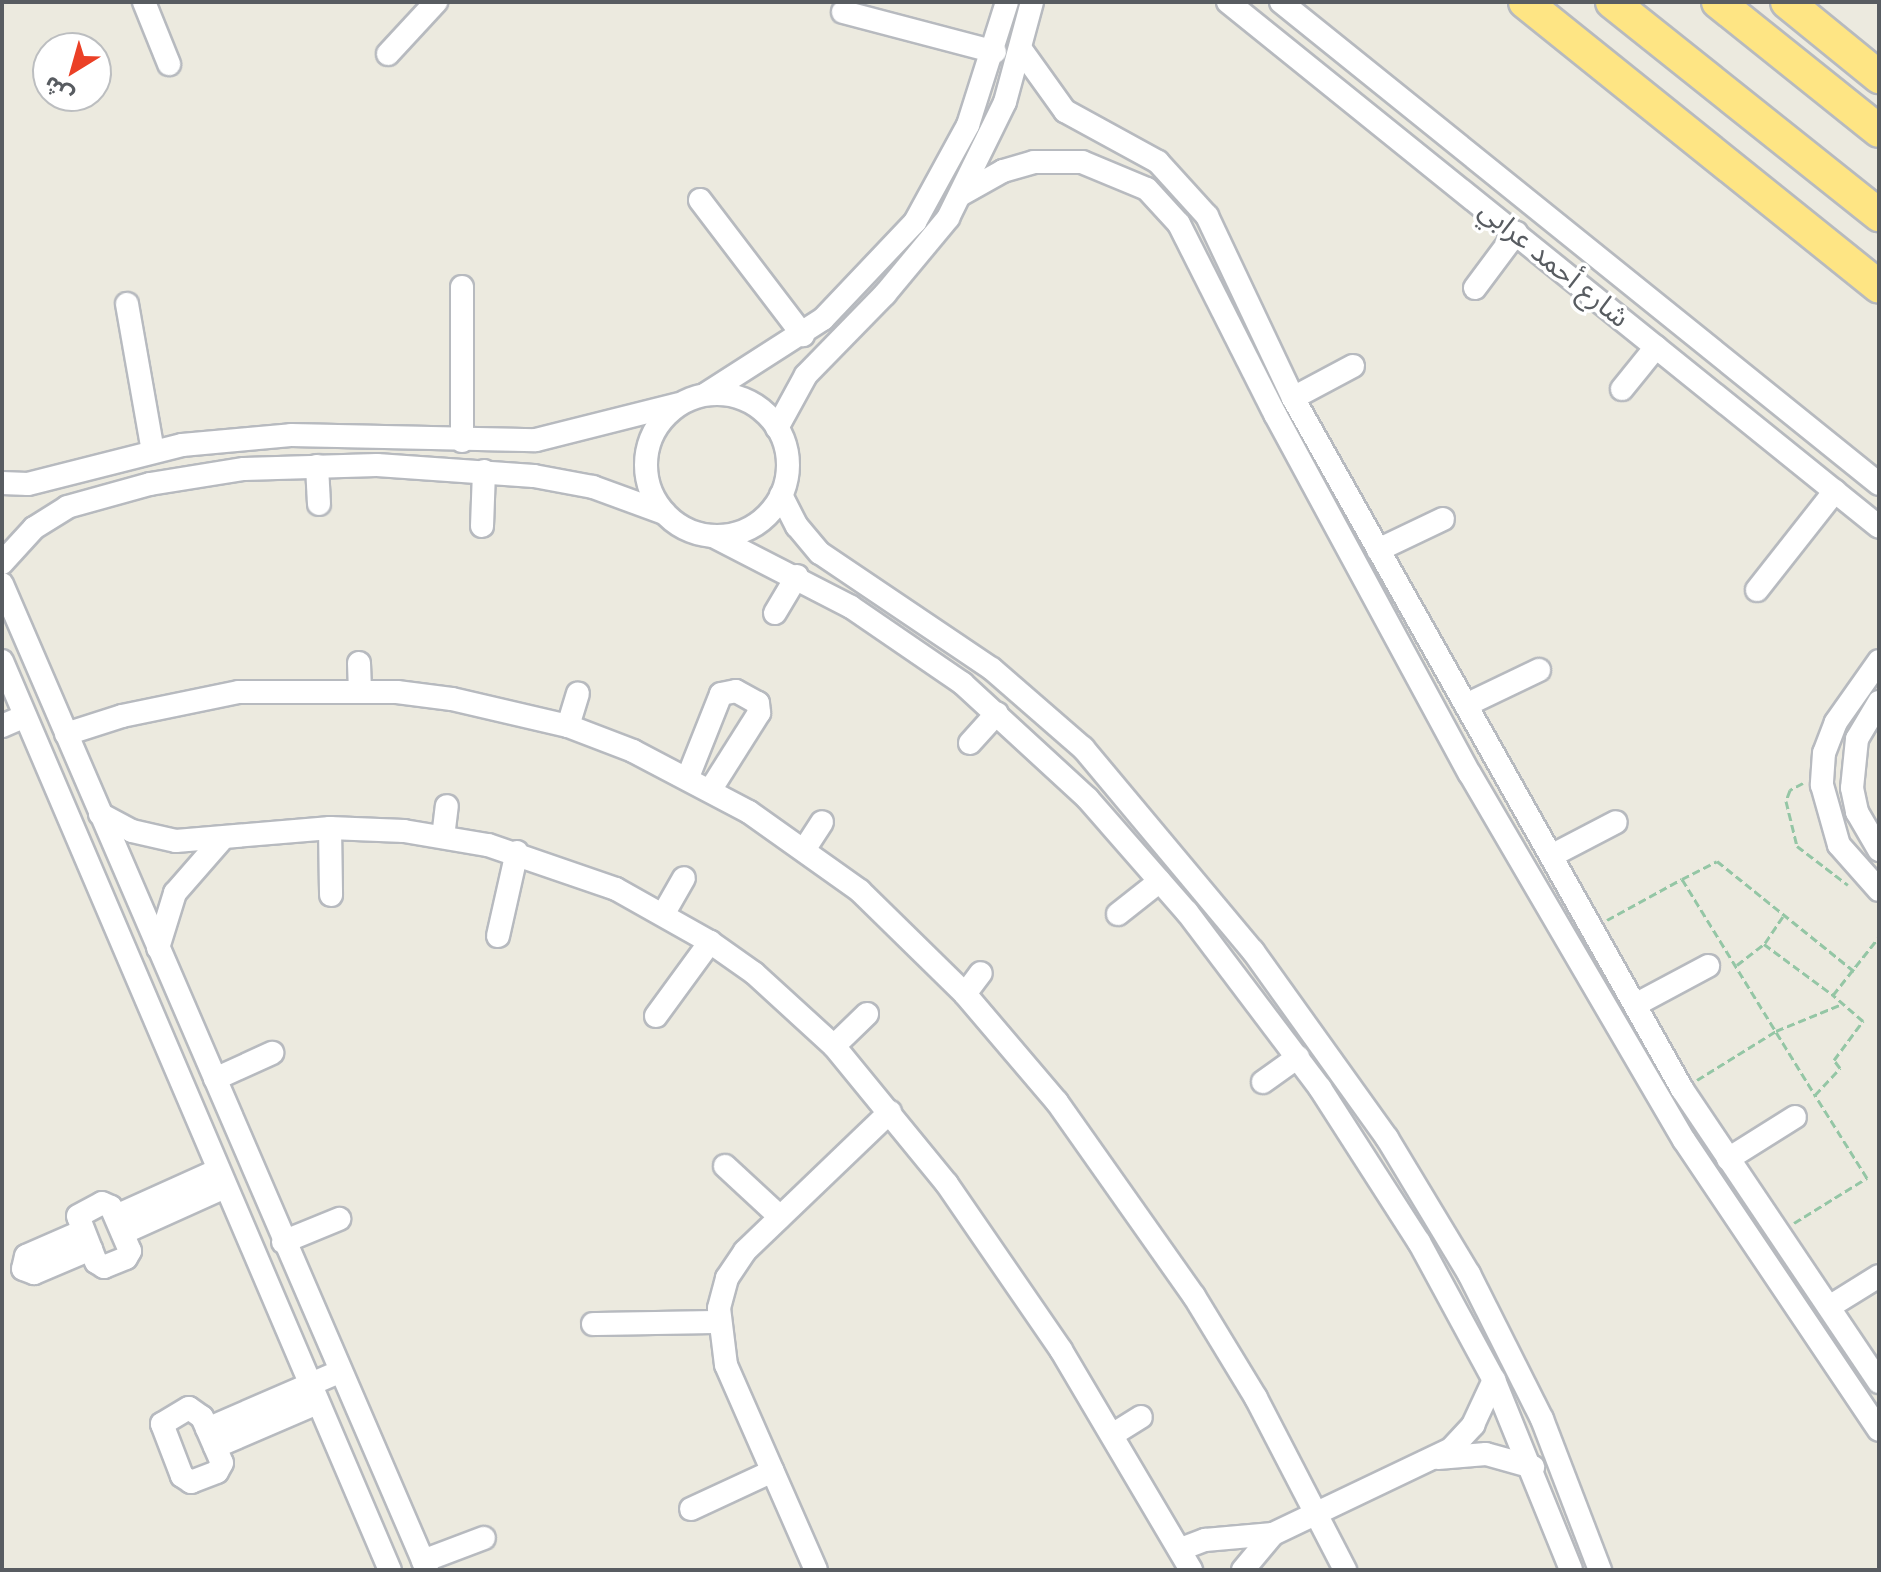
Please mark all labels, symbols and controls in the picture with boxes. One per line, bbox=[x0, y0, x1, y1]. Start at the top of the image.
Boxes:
north arrow bbox=[32, 32, 112, 112]
text: ش bbox=[37, 69, 80, 111]
street label: شارع أحمد عرابي bbox=[1472, 193, 1636, 335]

